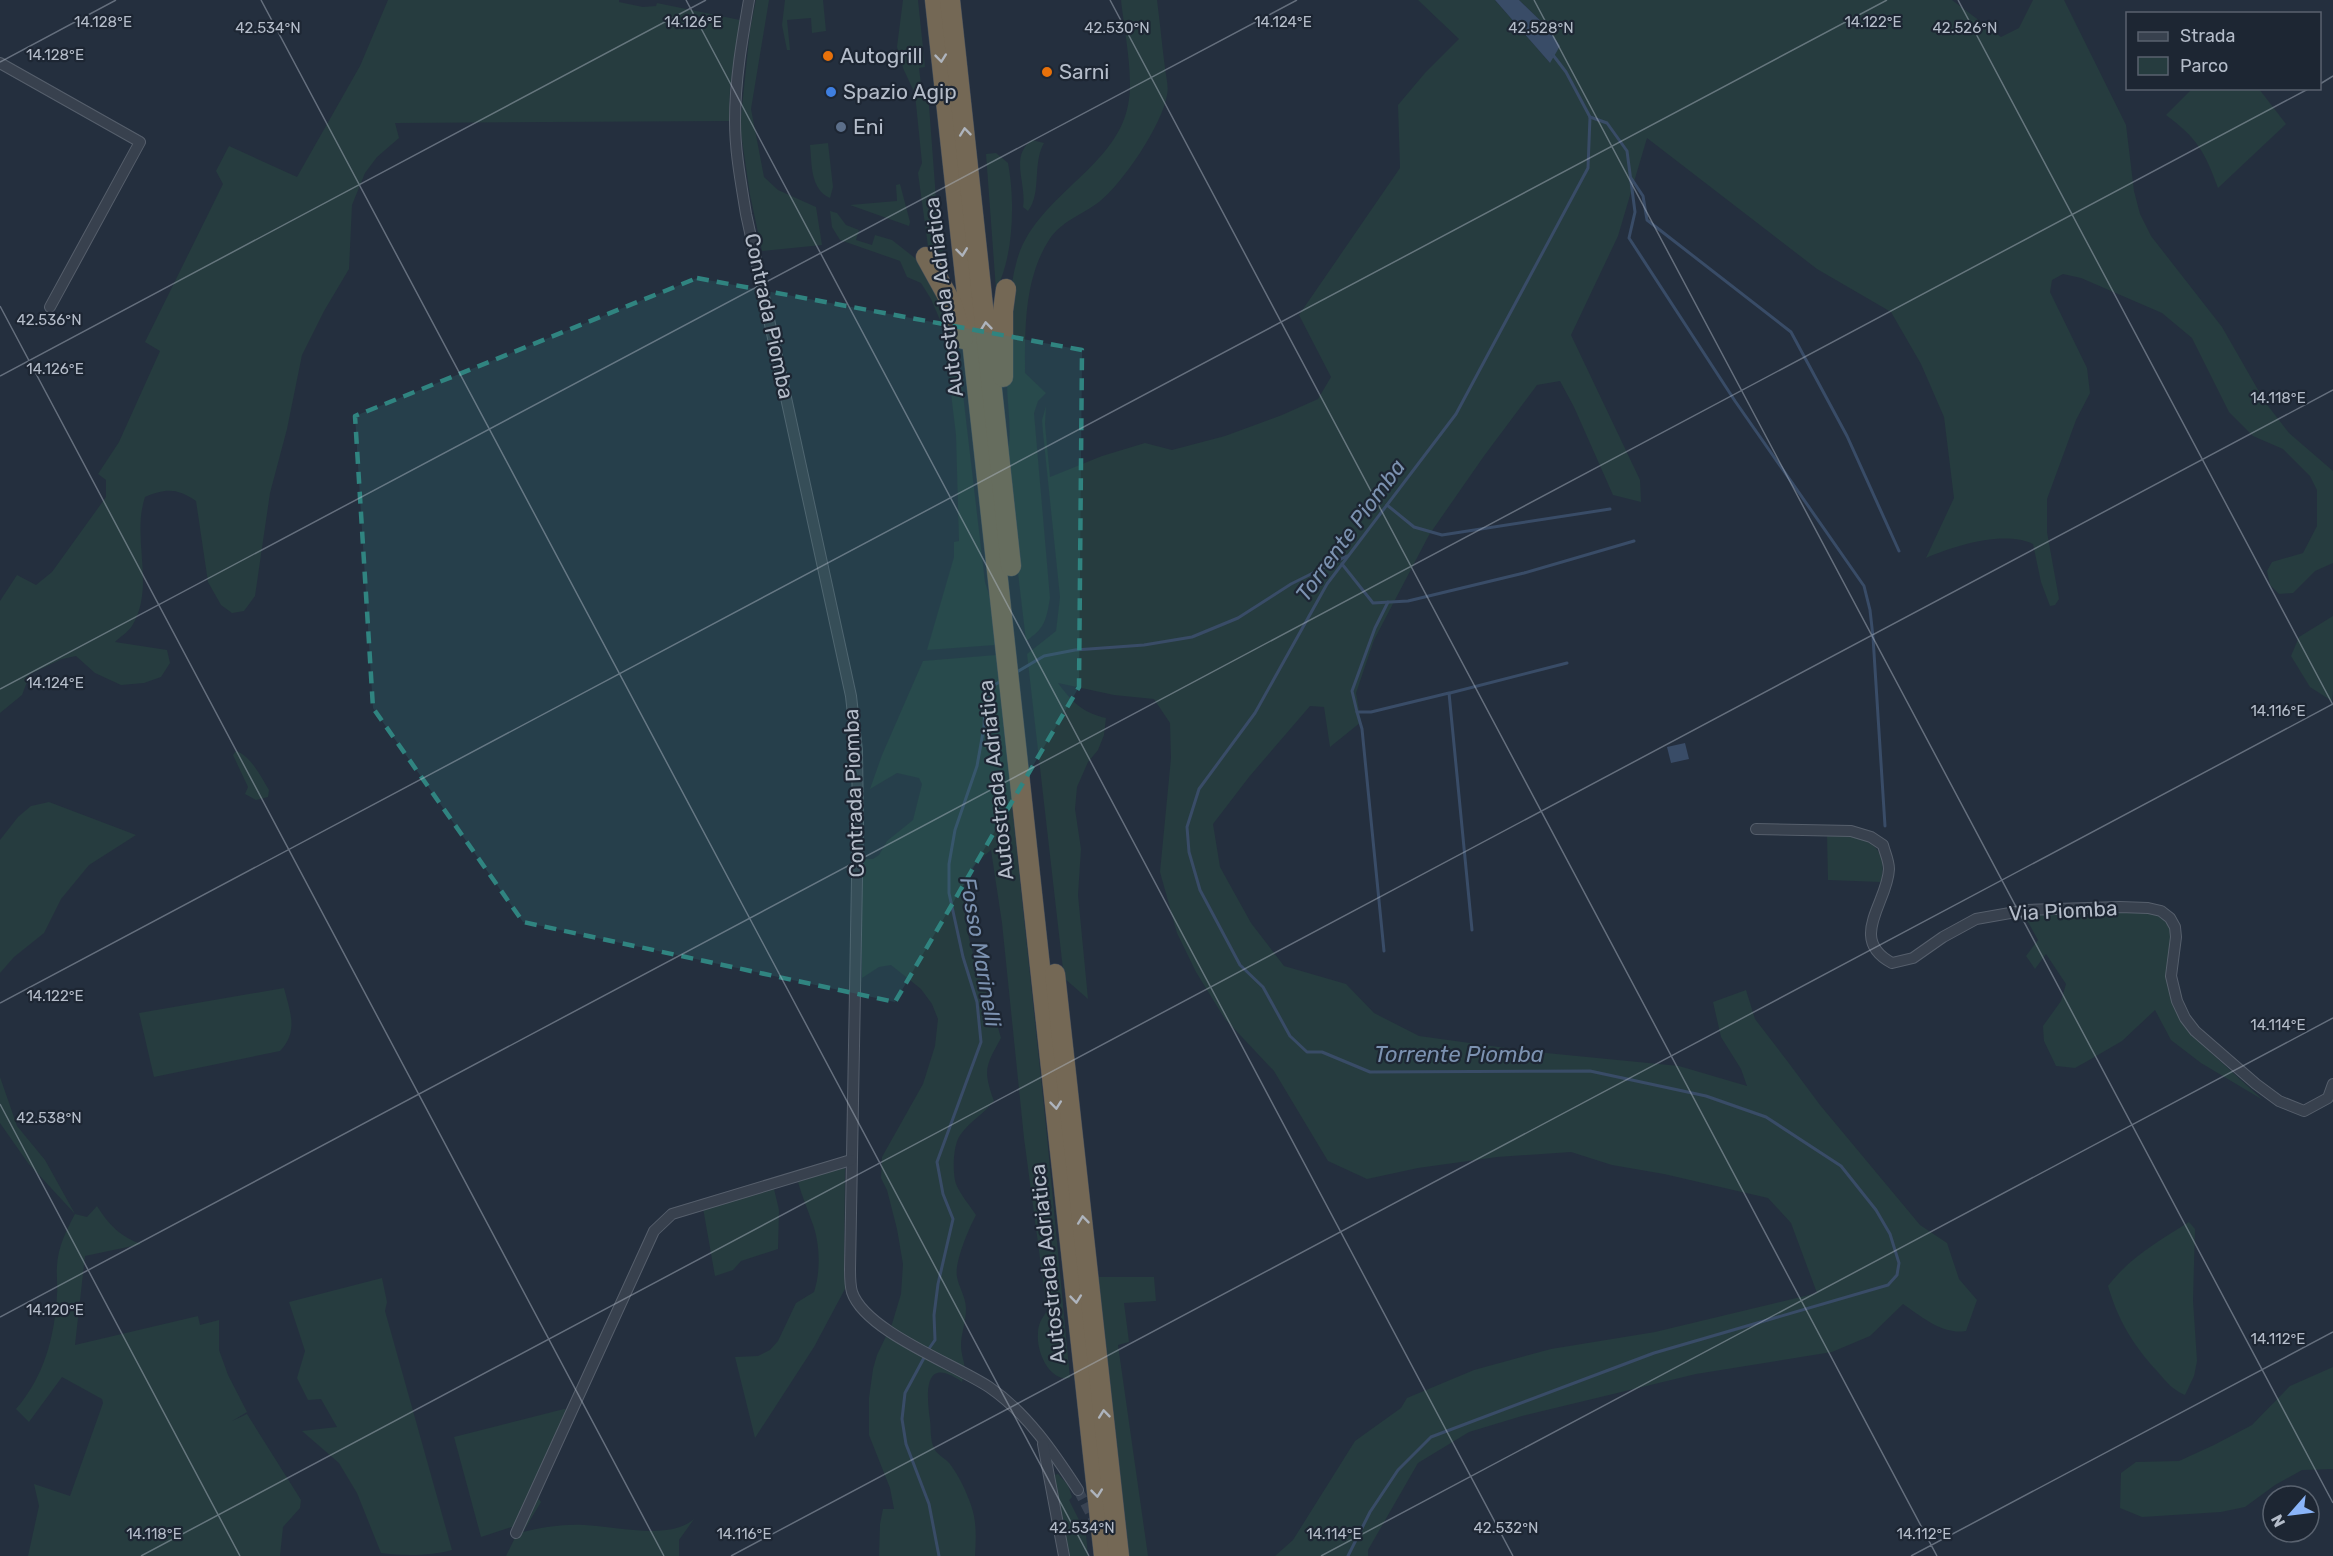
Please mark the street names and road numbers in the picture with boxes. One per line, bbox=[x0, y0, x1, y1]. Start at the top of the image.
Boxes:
street label: Autostrada Adriatica bbox=[919, 196, 968, 398]
street label: Contrada Piomba bbox=[740, 231, 799, 401]
street label: Autostrada Adriatica bbox=[973, 679, 1018, 881]
street label: Contrada Piomba bbox=[838, 708, 869, 878]
street label: Via Piomba bbox=[2008, 895, 2118, 926]
street label: Autostrada Adriatica bbox=[1025, 1163, 1070, 1365]

